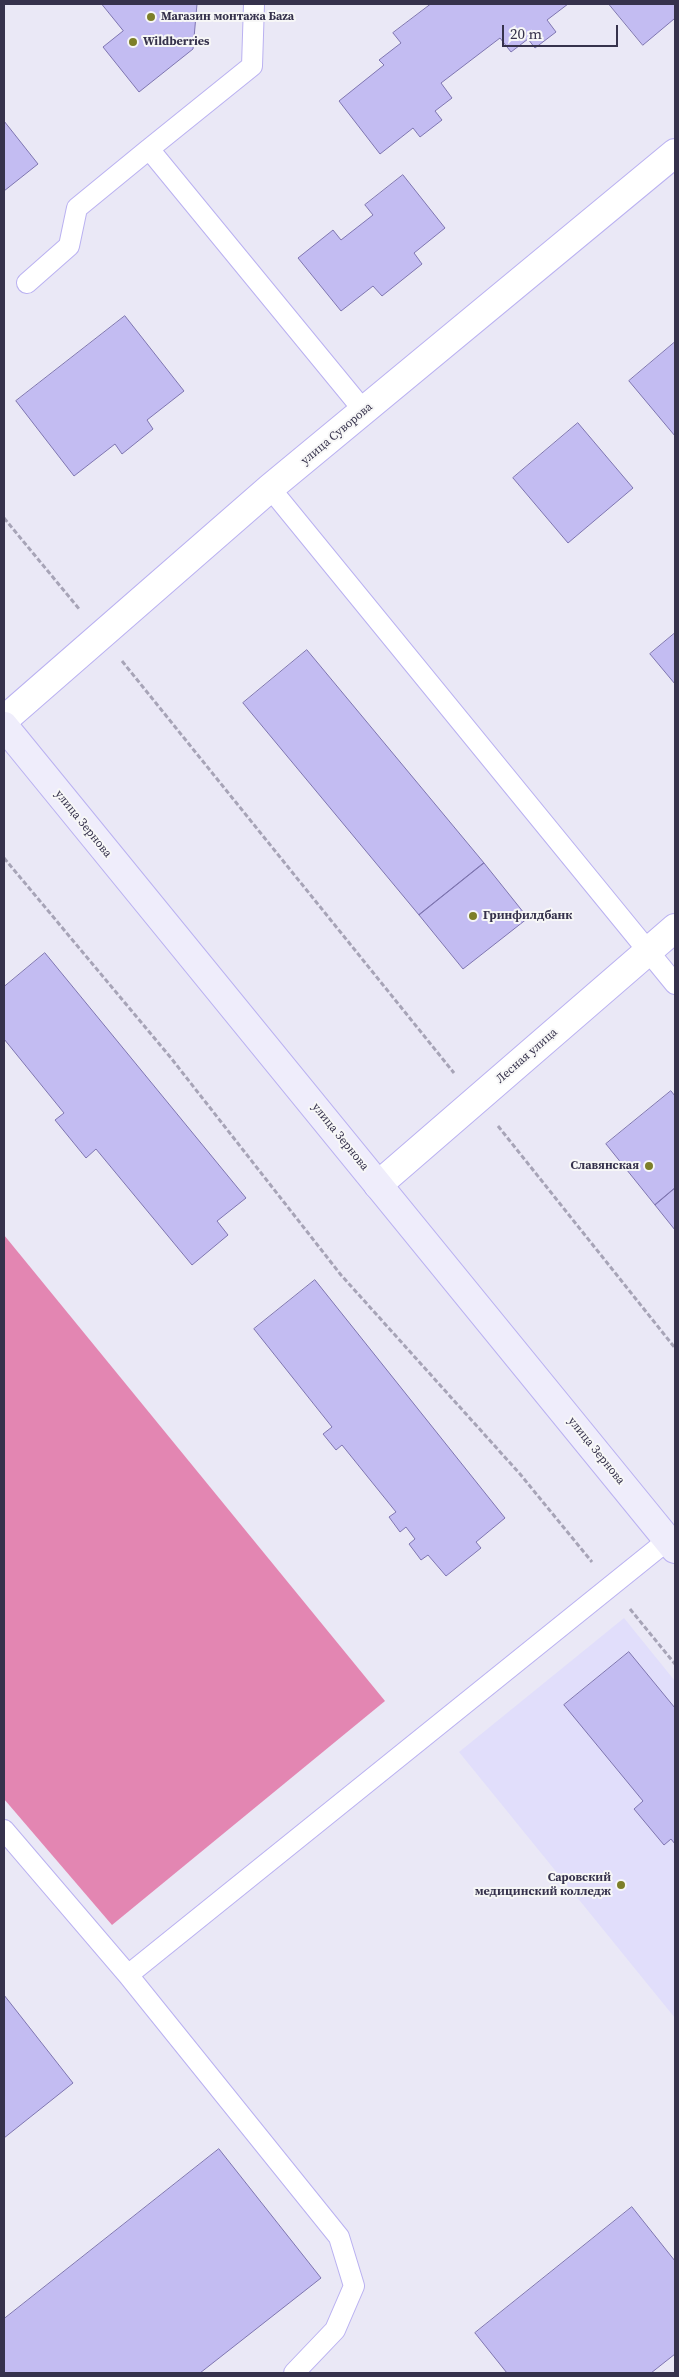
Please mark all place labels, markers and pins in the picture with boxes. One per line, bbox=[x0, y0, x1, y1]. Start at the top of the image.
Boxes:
place label: Магазин монтажа Баzа bbox=[161, 10, 294, 24]
marker: Магазин монтажа Баzа bbox=[145, 11, 157, 23]
place label: Wildberries bbox=[143, 35, 209, 49]
marker: Wildberries bbox=[127, 36, 139, 48]
place label: Гринфилдбанк bbox=[483, 909, 572, 923]
marker: Гринфилдбанк bbox=[467, 910, 479, 922]
place label: Славянская bbox=[570, 1159, 639, 1173]
marker: Славянская bbox=[643, 1160, 655, 1172]
place label: Саровский медицинский колледж bbox=[475, 1871, 611, 1899]
marker: Саровский медицинский колледж bbox=[615, 1879, 627, 1891]

